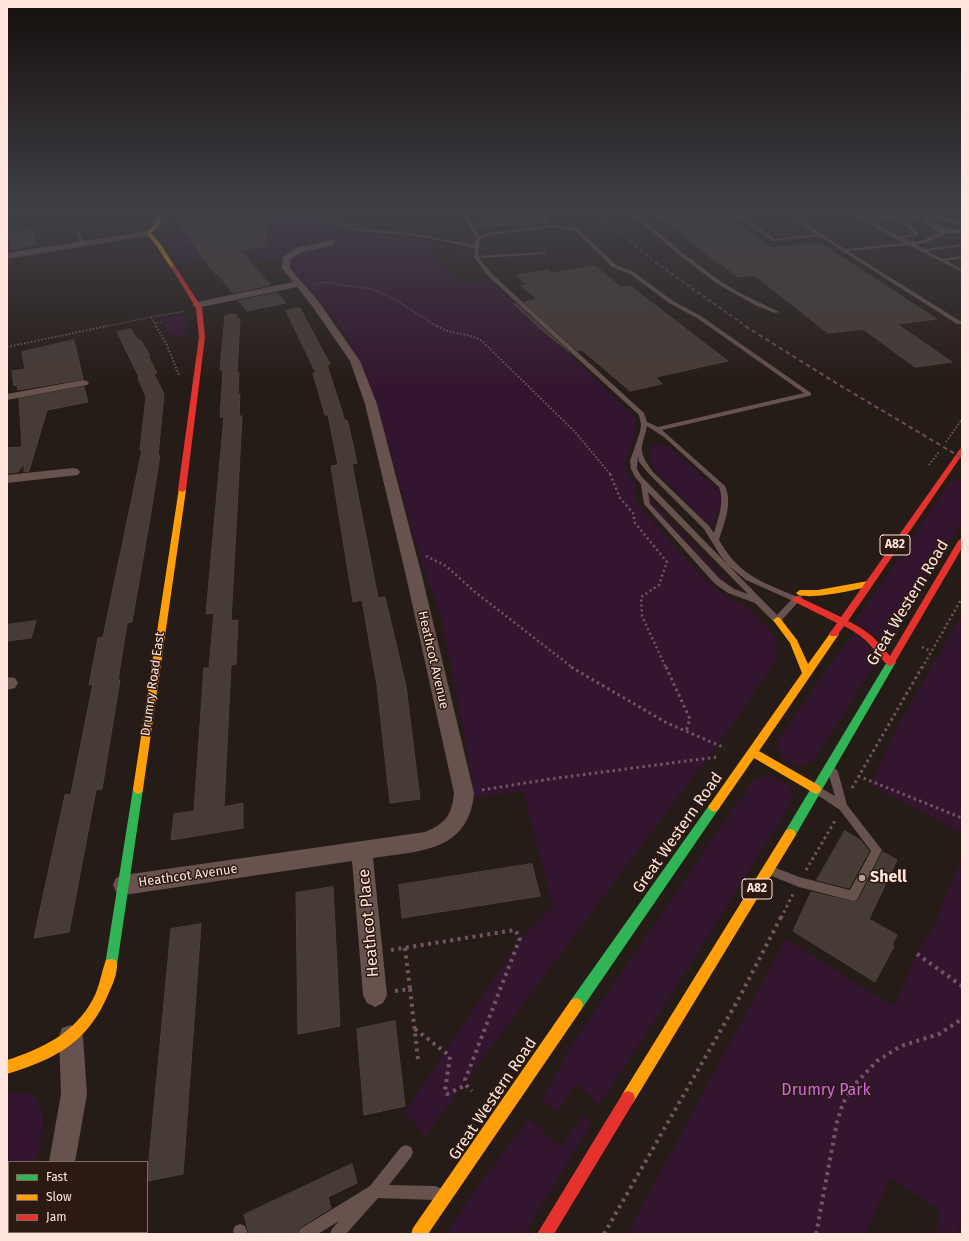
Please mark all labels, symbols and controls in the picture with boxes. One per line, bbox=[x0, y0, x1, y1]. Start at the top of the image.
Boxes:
road number: A82 bbox=[880, 535, 910, 555]
street label: Great Western Road bbox=[863, 537, 953, 669]
street label: Heathcot Avenue bbox=[414, 610, 452, 710]
street label: Drumry Road East bbox=[138, 631, 168, 737]
street label: Great Western Road bbox=[629, 769, 727, 897]
street label: Heathcot Avenue bbox=[137, 861, 239, 891]
street label: Heathcot Place bbox=[355, 868, 383, 978]
place label: Shell bbox=[870, 868, 907, 888]
marker: Shell bbox=[857, 873, 867, 883]
road number: A82 bbox=[742, 879, 772, 899]
street label: Great Western Road bbox=[445, 1034, 541, 1164]
park label: Drumry Park bbox=[781, 1081, 871, 1101]
legend bbox=[8, 1161, 148, 1233]
text: Fast bbox=[46, 1170, 68, 1184]
text: Slow bbox=[46, 1190, 72, 1204]
text: Jam bbox=[46, 1210, 66, 1224]

